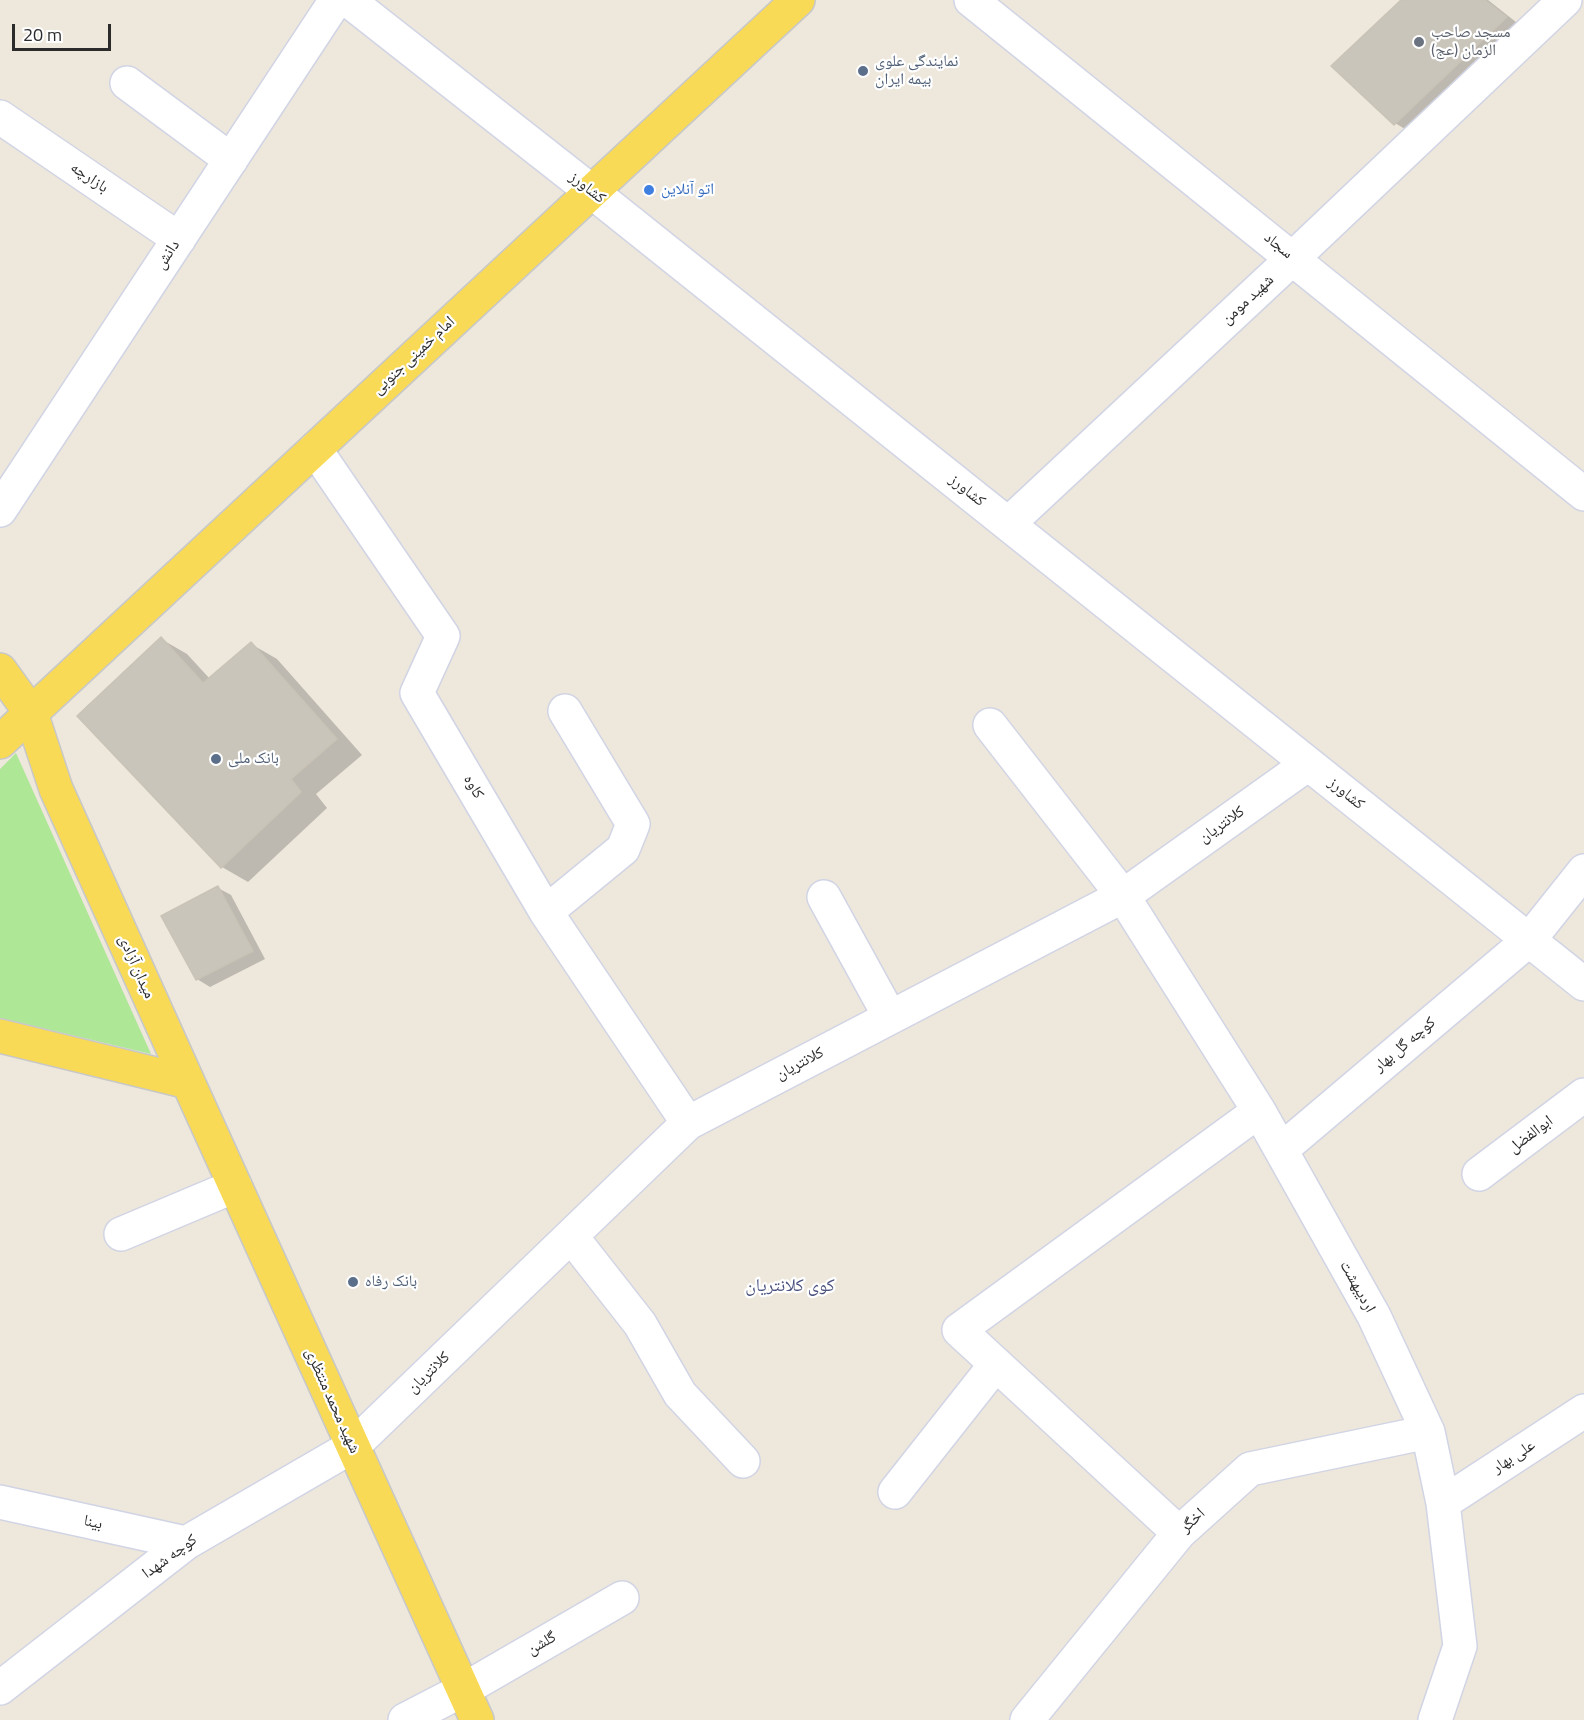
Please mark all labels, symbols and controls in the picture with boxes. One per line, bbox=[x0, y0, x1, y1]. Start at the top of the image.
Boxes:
scale bar bbox=[15, 12, 114, 50]
text: 20 m bbox=[23, 21, 62, 48]
place label: مسجد صاحب الزمان (عج) bbox=[1431, 23, 1511, 61]
marker: مسجد صاحب الزمان (عج) bbox=[1412, 35, 1426, 49]
place label: نمایندگی علوی بیمه ایران bbox=[875, 52, 958, 90]
marker: نمایندگی علوی بیمه ایران bbox=[856, 64, 870, 78]
street label: بازارچه bbox=[66, 158, 112, 198]
street label: کشاورز bbox=[565, 168, 609, 208]
place label: اتو آنلاین bbox=[661, 180, 714, 200]
marker: اتو آنلاین bbox=[642, 183, 656, 197]
street label: سجاد bbox=[1260, 229, 1296, 263]
street label: دانش bbox=[151, 237, 185, 273]
street label: شهید مومن bbox=[1218, 271, 1278, 329]
street label: امام خمینی جنوبی bbox=[369, 313, 459, 399]
street label: کشاورز bbox=[945, 471, 989, 511]
place label: بانک ملی bbox=[228, 749, 279, 769]
marker: بانک ملی bbox=[209, 752, 223, 766]
street label: کاوه bbox=[459, 772, 487, 802]
street label: کشاورز bbox=[1324, 774, 1368, 814]
street label: کلانتریان bbox=[1195, 802, 1249, 848]
street label: میدان آزادی bbox=[113, 932, 159, 1002]
street label: کوچه گل بهار bbox=[1370, 1013, 1440, 1077]
street label: کلانتریان bbox=[773, 1043, 827, 1085]
street label: ابوالفضل bbox=[1505, 1112, 1557, 1158]
street label: اردیبهشت bbox=[1335, 1258, 1379, 1316]
place label: بانک رفاه bbox=[365, 1272, 417, 1292]
marker: بانک رفاه bbox=[346, 1275, 360, 1289]
district label: کوی کلانتریان bbox=[745, 1276, 835, 1298]
street label: شهید محمد منتظری bbox=[300, 1345, 364, 1457]
street label: کلانتریان bbox=[404, 1348, 454, 1398]
street label: علی بهار bbox=[1489, 1436, 1539, 1478]
street label: اخگر bbox=[1176, 1505, 1210, 1537]
street label: بینا bbox=[82, 1512, 104, 1534]
street label: کوچه شهدا bbox=[139, 1531, 201, 1583]
street label: گلشن bbox=[524, 1628, 560, 1660]

